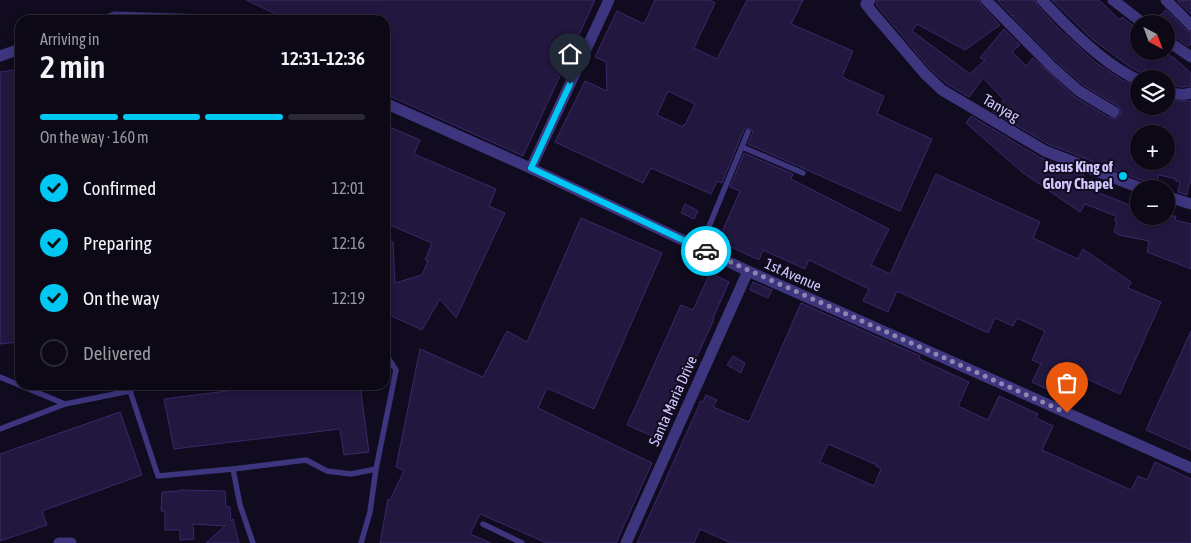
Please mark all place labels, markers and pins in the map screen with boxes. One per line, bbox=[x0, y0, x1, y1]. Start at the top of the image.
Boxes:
pin bbox=[549, 33, 591, 84]
place label: Jesus King of Glory Chapel bbox=[1043, 158, 1114, 192]
marker: Jesus King of Glory Chapel bbox=[1117, 170, 1129, 182]
pin bbox=[1046, 362, 1088, 413]

